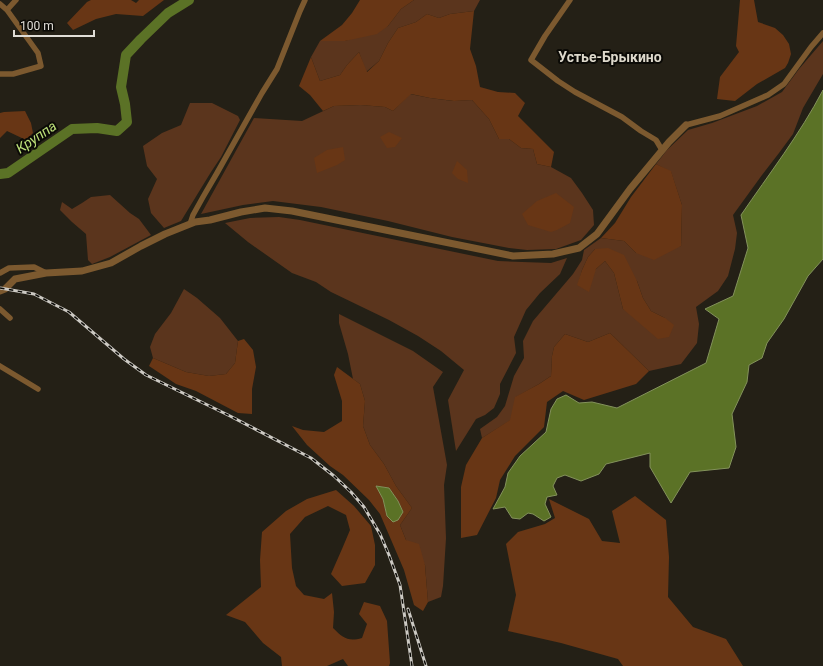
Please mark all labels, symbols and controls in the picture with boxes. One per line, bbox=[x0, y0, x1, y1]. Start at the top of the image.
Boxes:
scale bar bbox=[14, 12, 94, 38]
text: 100 m bbox=[20, 19, 54, 33]
district label: Устье-Брыкино bbox=[558, 49, 662, 65]
water label: Круппа bbox=[13, 118, 59, 156]

